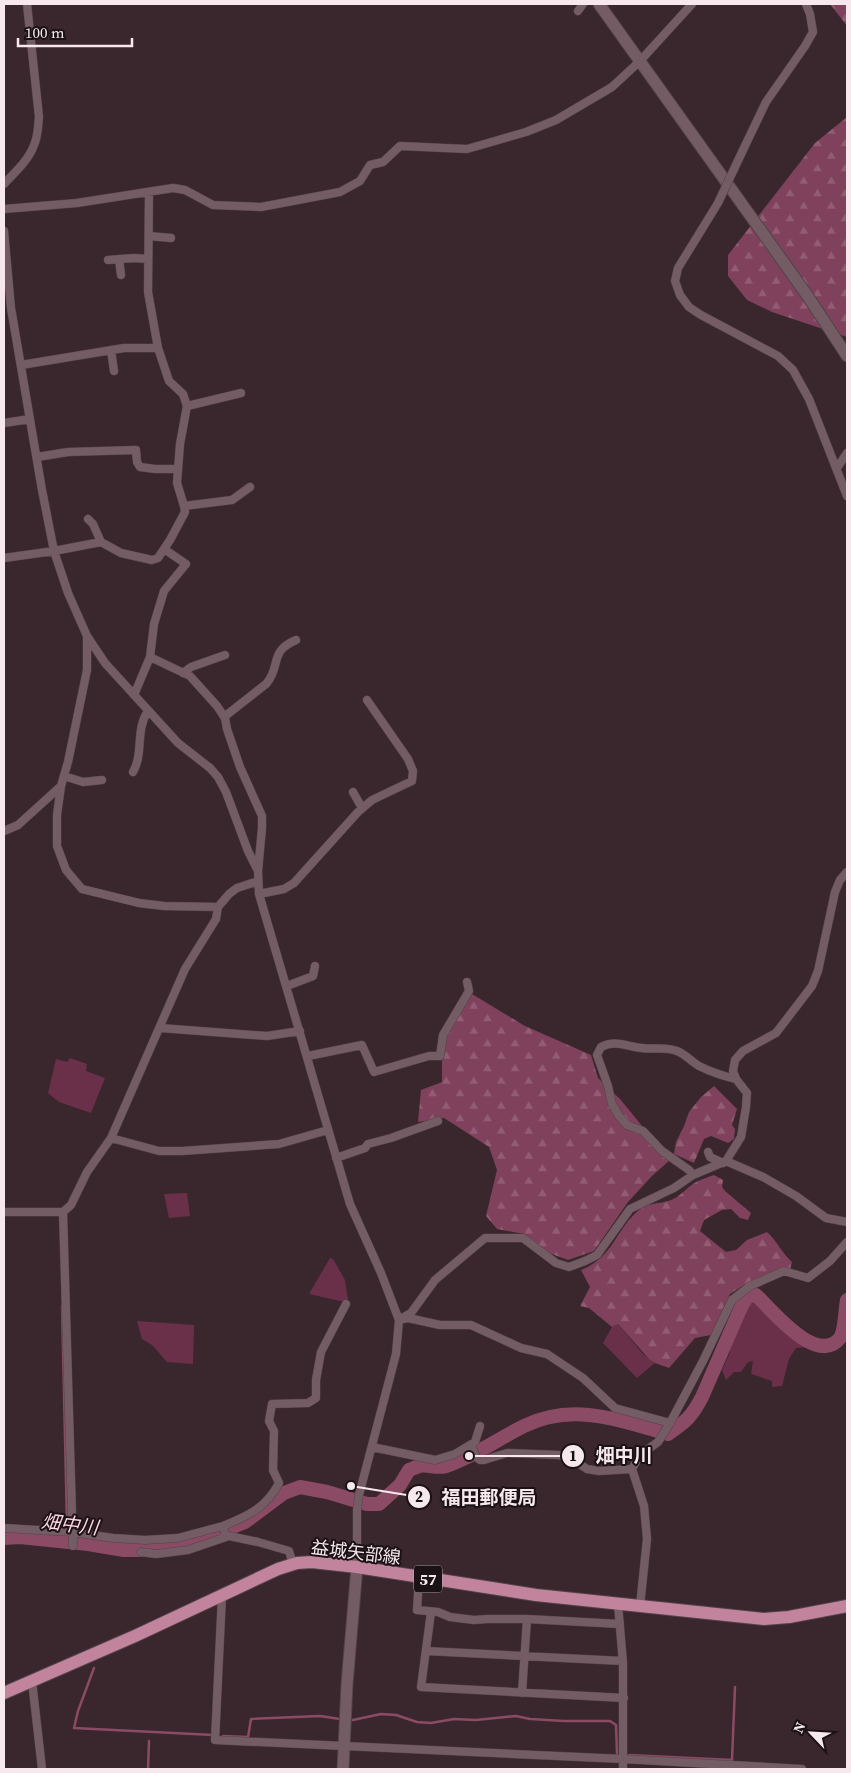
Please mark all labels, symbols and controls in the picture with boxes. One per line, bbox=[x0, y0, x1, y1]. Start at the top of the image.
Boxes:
scale bar bbox=[18, 15, 131, 47]
text: 100 m bbox=[25, 22, 65, 43]
callout: 畑中川 bbox=[560, 1439, 662, 1473]
text: 畑中川 bbox=[595, 1442, 653, 1468]
text: 1 bbox=[569, 1445, 577, 1466]
callout: 福田郵便局 bbox=[406, 1480, 546, 1514]
text: 福田郵便局 bbox=[441, 1484, 537, 1510]
text: 2 bbox=[415, 1486, 423, 1507]
water label: 畑中川 bbox=[40, 1508, 102, 1541]
street label: 益城矢部線 bbox=[310, 1534, 402, 1570]
road number: 57 bbox=[414, 1566, 442, 1592]
north arrow bbox=[786, 1708, 836, 1758]
text: N bbox=[788, 1719, 810, 1736]

